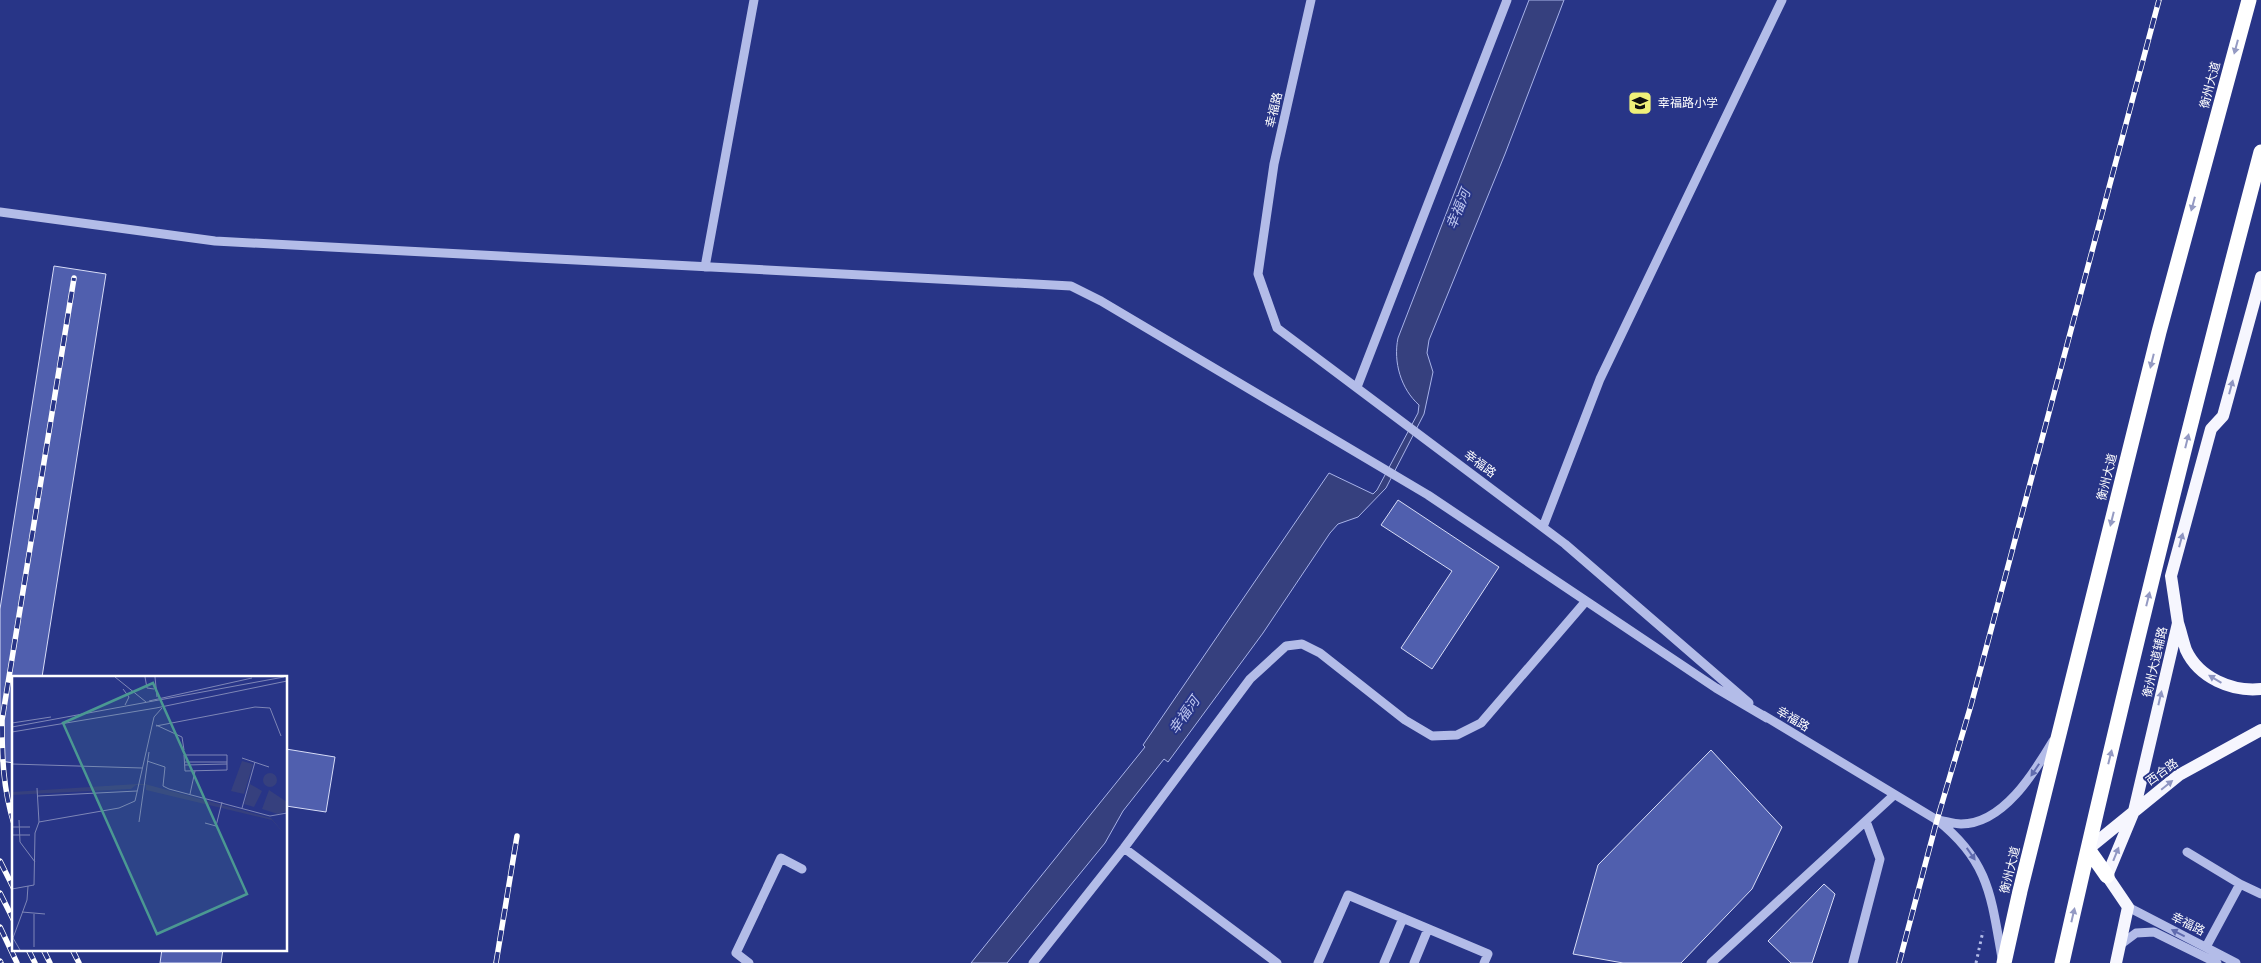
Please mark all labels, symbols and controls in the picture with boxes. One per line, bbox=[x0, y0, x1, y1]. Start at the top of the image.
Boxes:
one-way arrow bbox=[2232, 40, 2240, 55]
street label: 衡州大道 bbox=[2197, 60, 2223, 110]
school or university icon: 幸福路小学 bbox=[1627, 90, 1653, 116]
street label: 幸福路 bbox=[1263, 91, 1285, 129]
place label: 幸福路小学 bbox=[1658, 96, 1718, 110]
water label: 幸福河 bbox=[1443, 184, 1474, 231]
one-way arrow bbox=[2189, 196, 2197, 211]
one-way arrow bbox=[2147, 353, 2155, 368]
one-way arrow bbox=[2227, 379, 2235, 395]
one-way arrow bbox=[2183, 434, 2191, 449]
street label: 幸福路 bbox=[1461, 448, 1499, 480]
street label: 衡州大道 bbox=[2094, 452, 2120, 502]
one-way arrow bbox=[2108, 511, 2116, 526]
one-way arrow bbox=[2177, 532, 2185, 547]
one-way arrow bbox=[2144, 592, 2152, 607]
street label: 衡州大道辅路 bbox=[2140, 625, 2170, 699]
one-way arrow bbox=[2208, 674, 2221, 683]
inset map bbox=[12, 676, 288, 950]
water label: 幸福河 bbox=[1165, 691, 1204, 737]
one-way arrow bbox=[2156, 691, 2164, 706]
street label: 幸福路 bbox=[1774, 704, 1812, 734]
one-way arrow bbox=[2106, 750, 2114, 765]
street label: 西合路 bbox=[2143, 756, 2181, 788]
one-way arrow bbox=[2031, 763, 2040, 777]
one-way arrow bbox=[2160, 779, 2173, 790]
street label: 衡州大道 bbox=[1997, 845, 2023, 895]
one-way arrow bbox=[2112, 846, 2120, 861]
one-way arrow bbox=[1966, 847, 1976, 861]
one-way arrow bbox=[2069, 908, 2077, 923]
street label: 幸福路 bbox=[2169, 910, 2207, 938]
one-way arrow bbox=[2170, 929, 2185, 937]

